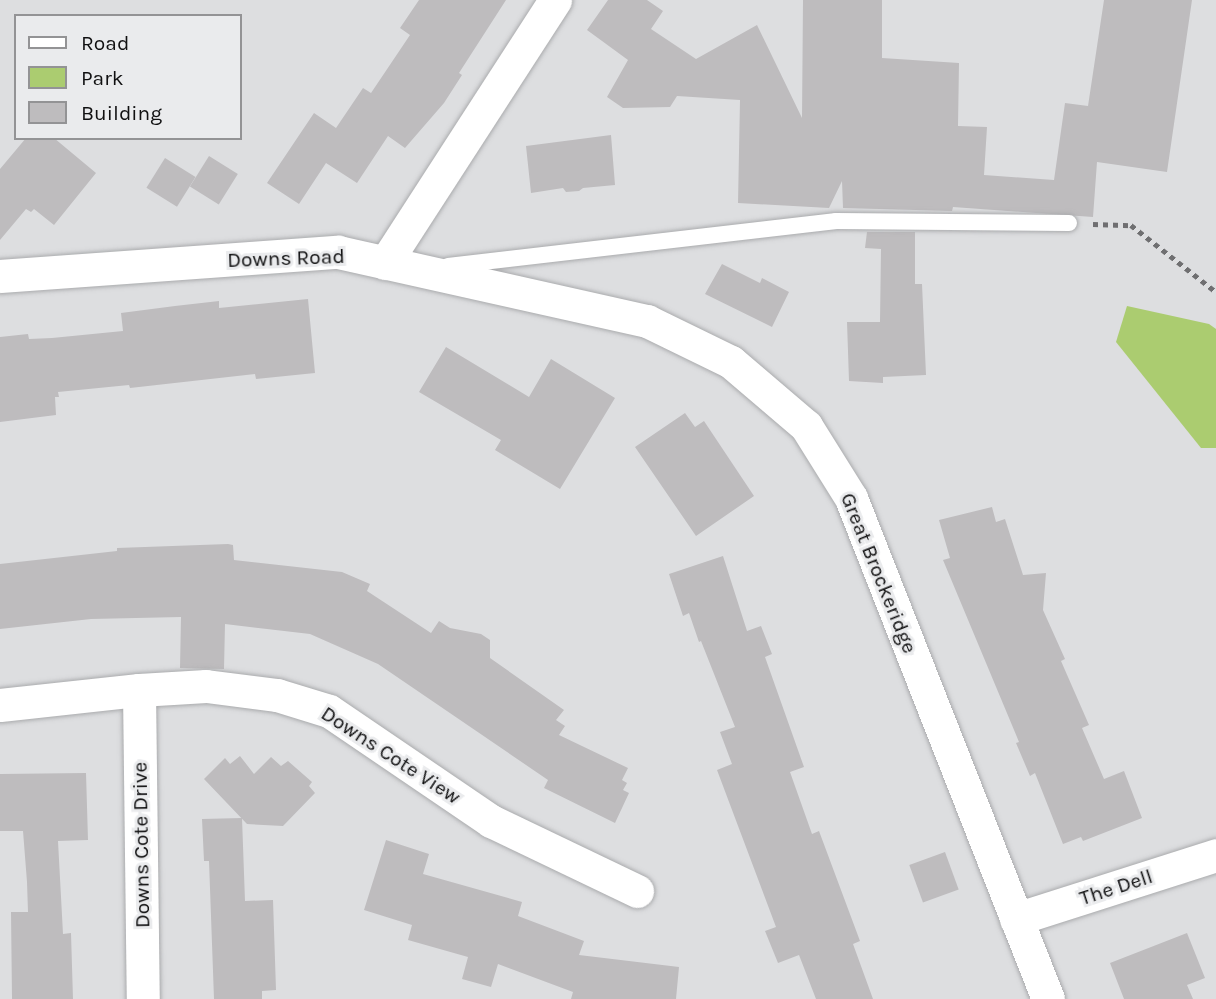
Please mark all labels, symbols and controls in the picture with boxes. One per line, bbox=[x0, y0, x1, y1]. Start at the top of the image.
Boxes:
legend bbox=[14, 14, 242, 140]
text: Road bbox=[81, 31, 129, 55]
text: Park bbox=[81, 66, 124, 90]
text: Building bbox=[81, 101, 162, 125]
street label: Downs Road bbox=[227, 243, 345, 273]
street label: Great Brockeridge bbox=[835, 489, 923, 657]
street label: Downs Cote View bbox=[316, 700, 466, 810]
street label: Downs Cote Drive bbox=[127, 762, 155, 928]
street label: The Dell bbox=[1076, 863, 1156, 911]

